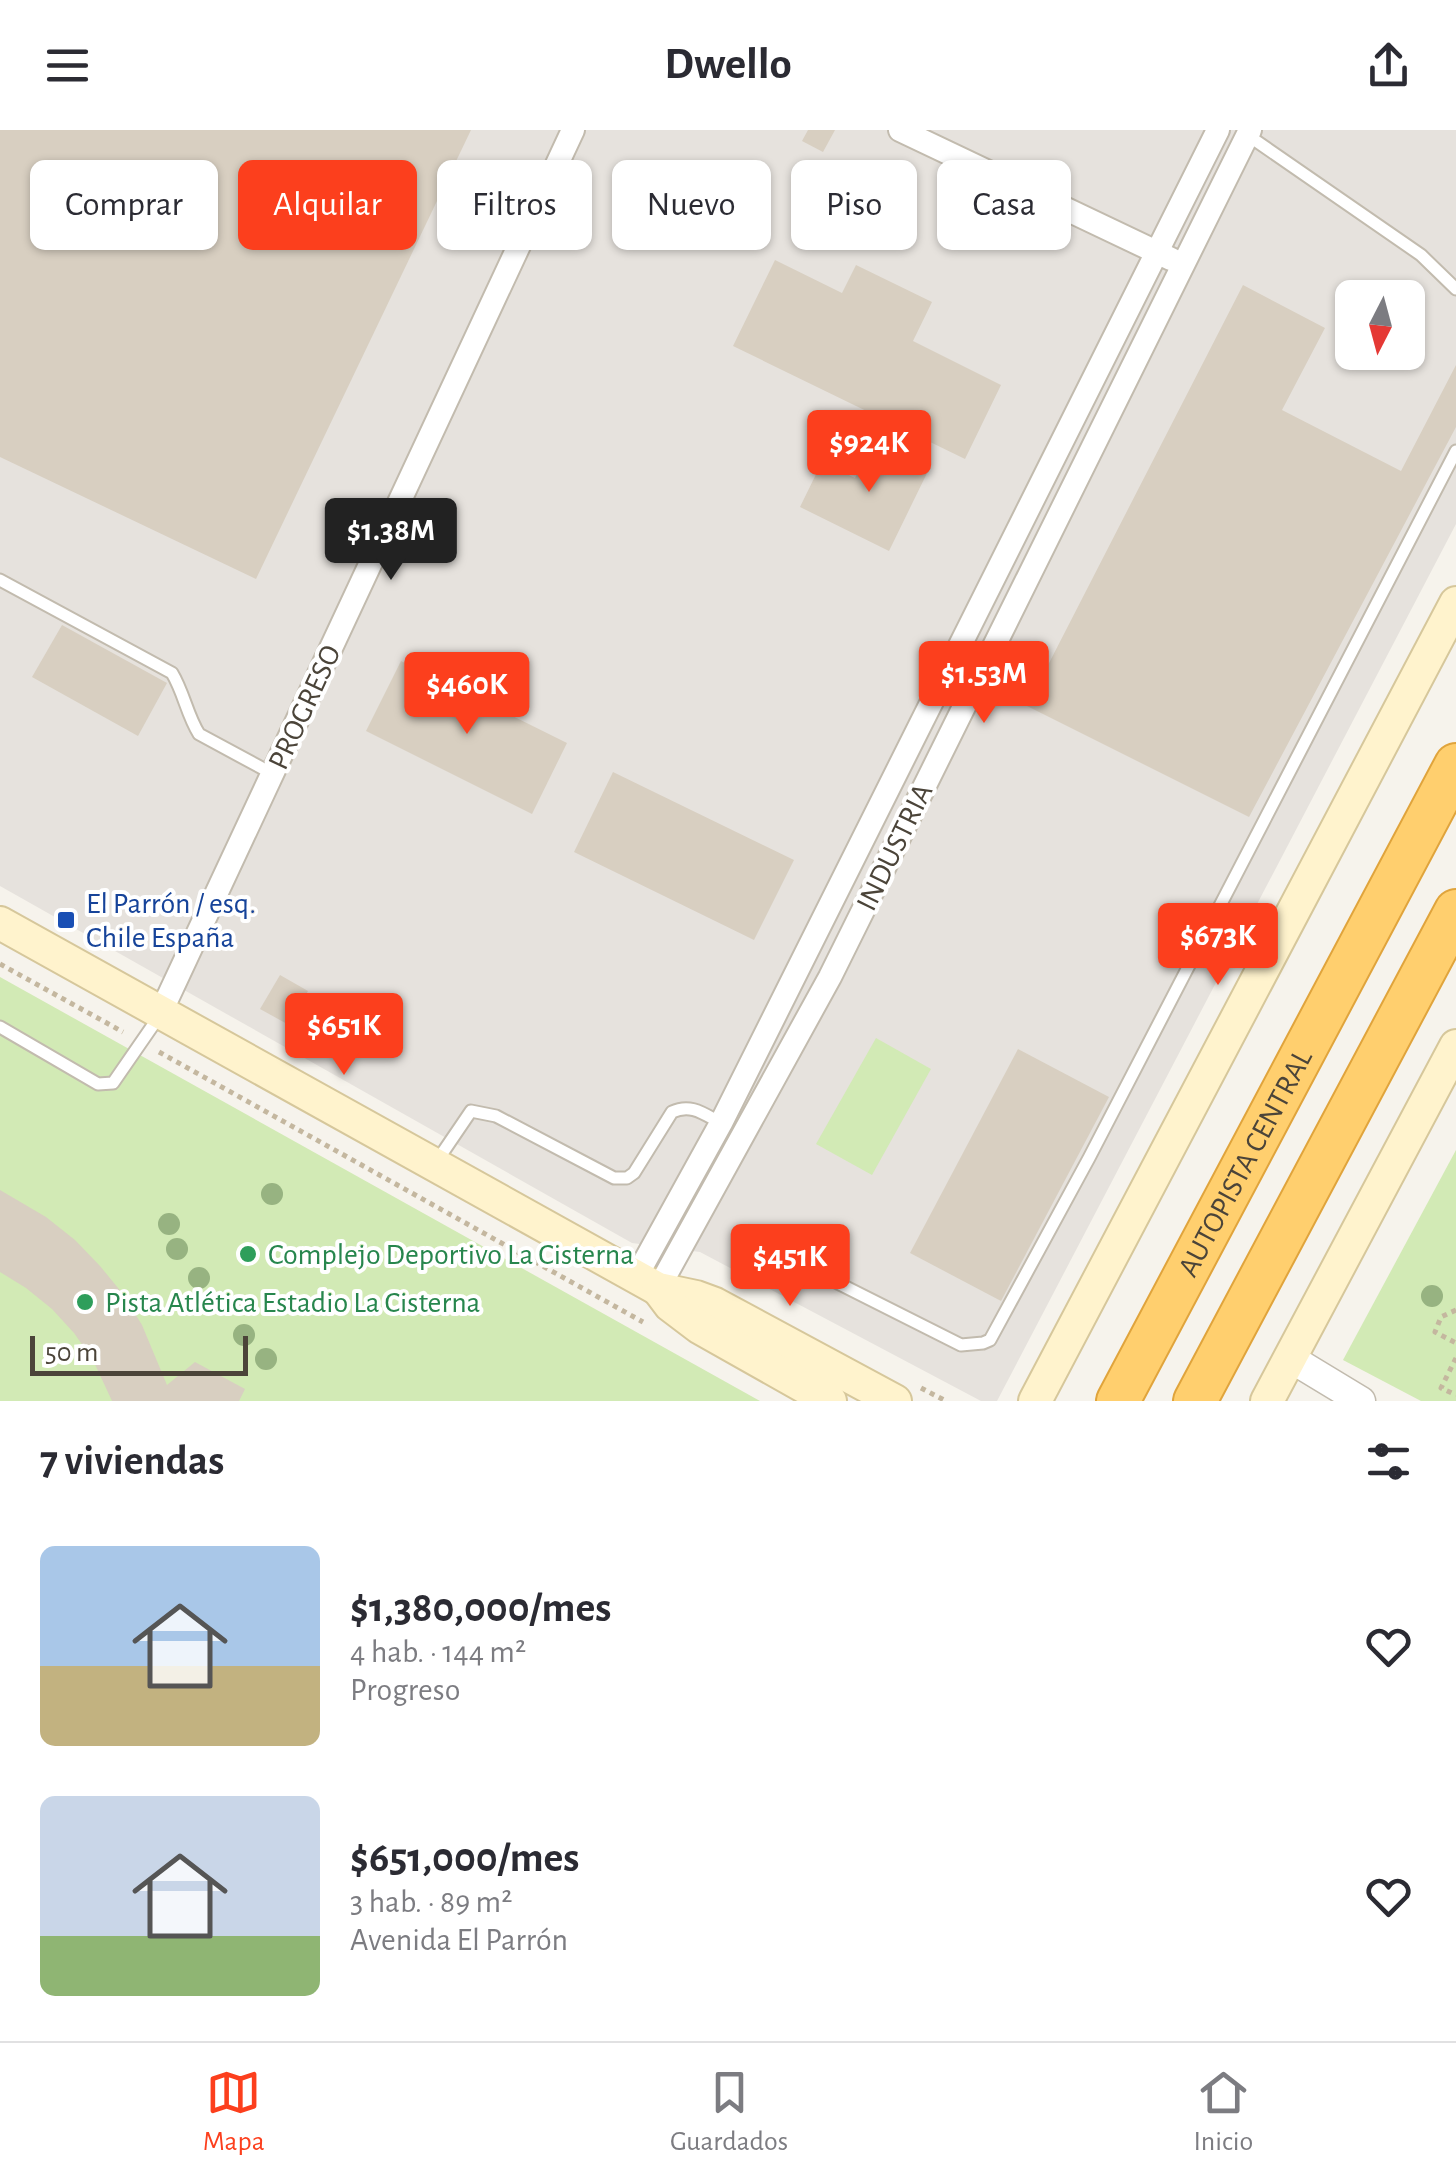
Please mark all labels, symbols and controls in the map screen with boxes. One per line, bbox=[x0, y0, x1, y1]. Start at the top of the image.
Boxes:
icon: menu bbox=[40, 38, 95, 93]
icon: share bbox=[1361, 38, 1416, 93]
text: Dwello bbox=[664, 42, 792, 87]
chip: Comprar bbox=[30, 160, 218, 250]
chip: Alquilar bbox=[238, 160, 417, 250]
chip: Filtros bbox=[437, 160, 592, 250]
chip: Nuevo bbox=[612, 160, 771, 250]
chip: Piso bbox=[791, 160, 917, 250]
chip: Casa bbox=[937, 160, 1071, 250]
north arrow bbox=[1335, 280, 1425, 370]
map controls bbox=[1335, 280, 1425, 370]
pin: $924K bbox=[799, 410, 939, 495]
text: $924K bbox=[829, 426, 909, 458]
pin: $1.38M bbox=[310, 498, 472, 583]
text: $1.38M bbox=[347, 514, 435, 546]
street label: PROGRESO bbox=[263, 641, 347, 774]
pin: $1.53M bbox=[903, 641, 1065, 726]
pin: $460K bbox=[397, 652, 537, 737]
text: $1.53M bbox=[941, 657, 1027, 689]
text: $460K bbox=[426, 668, 508, 700]
street label: INDUSTRIA bbox=[851, 779, 938, 916]
place label: El Parrón / esq. Chile España bbox=[86, 889, 256, 953]
pin: $673K bbox=[1148, 903, 1288, 988]
marker: El Parrón / esq. Chile España bbox=[55, 909, 77, 931]
text: $673K bbox=[1180, 919, 1256, 951]
pin: $651K bbox=[274, 993, 414, 1078]
text: $651K bbox=[307, 1009, 381, 1041]
street label: AUTOPISTA CENTRAL bbox=[1173, 1044, 1318, 1281]
pin: $451K bbox=[720, 1224, 860, 1309]
place label: Complejo Deportivo La Cisterna bbox=[268, 1240, 634, 1270]
text: $451K bbox=[753, 1240, 827, 1272]
marker: Complejo Deportivo La Cisterna bbox=[237, 1243, 259, 1265]
place label: Pista Atlética Estadio La Cisterna bbox=[105, 1288, 480, 1318]
marker: Pista Atlética Estadio La Cisterna bbox=[74, 1291, 96, 1313]
scale bar bbox=[30, 1331, 248, 1376]
text: 50 m bbox=[45, 1339, 99, 1367]
icon: filters bbox=[1361, 1434, 1416, 1489]
text: 7 viviendas bbox=[40, 1440, 224, 1482]
icon: home bbox=[120, 1586, 240, 1706]
text: $1,380,000/mes bbox=[350, 1587, 611, 1629]
icon: heart bbox=[1361, 1619, 1416, 1674]
text: 4 hab. · 144 m² bbox=[350, 1636, 526, 1668]
text: Progreso bbox=[350, 1674, 460, 1706]
icon: home bbox=[120, 1836, 240, 1956]
text: $651,000/mes bbox=[350, 1837, 580, 1879]
icon: heart bbox=[1361, 1869, 1416, 1924]
text: 3 hab. · 89 m² bbox=[350, 1886, 512, 1918]
text: Avenida El Parrón bbox=[350, 1924, 568, 1956]
tab: Mapa bbox=[203, 2065, 265, 2159]
tab: Guardados bbox=[670, 2065, 788, 2159]
tab: Inicio bbox=[1194, 2065, 1253, 2159]

